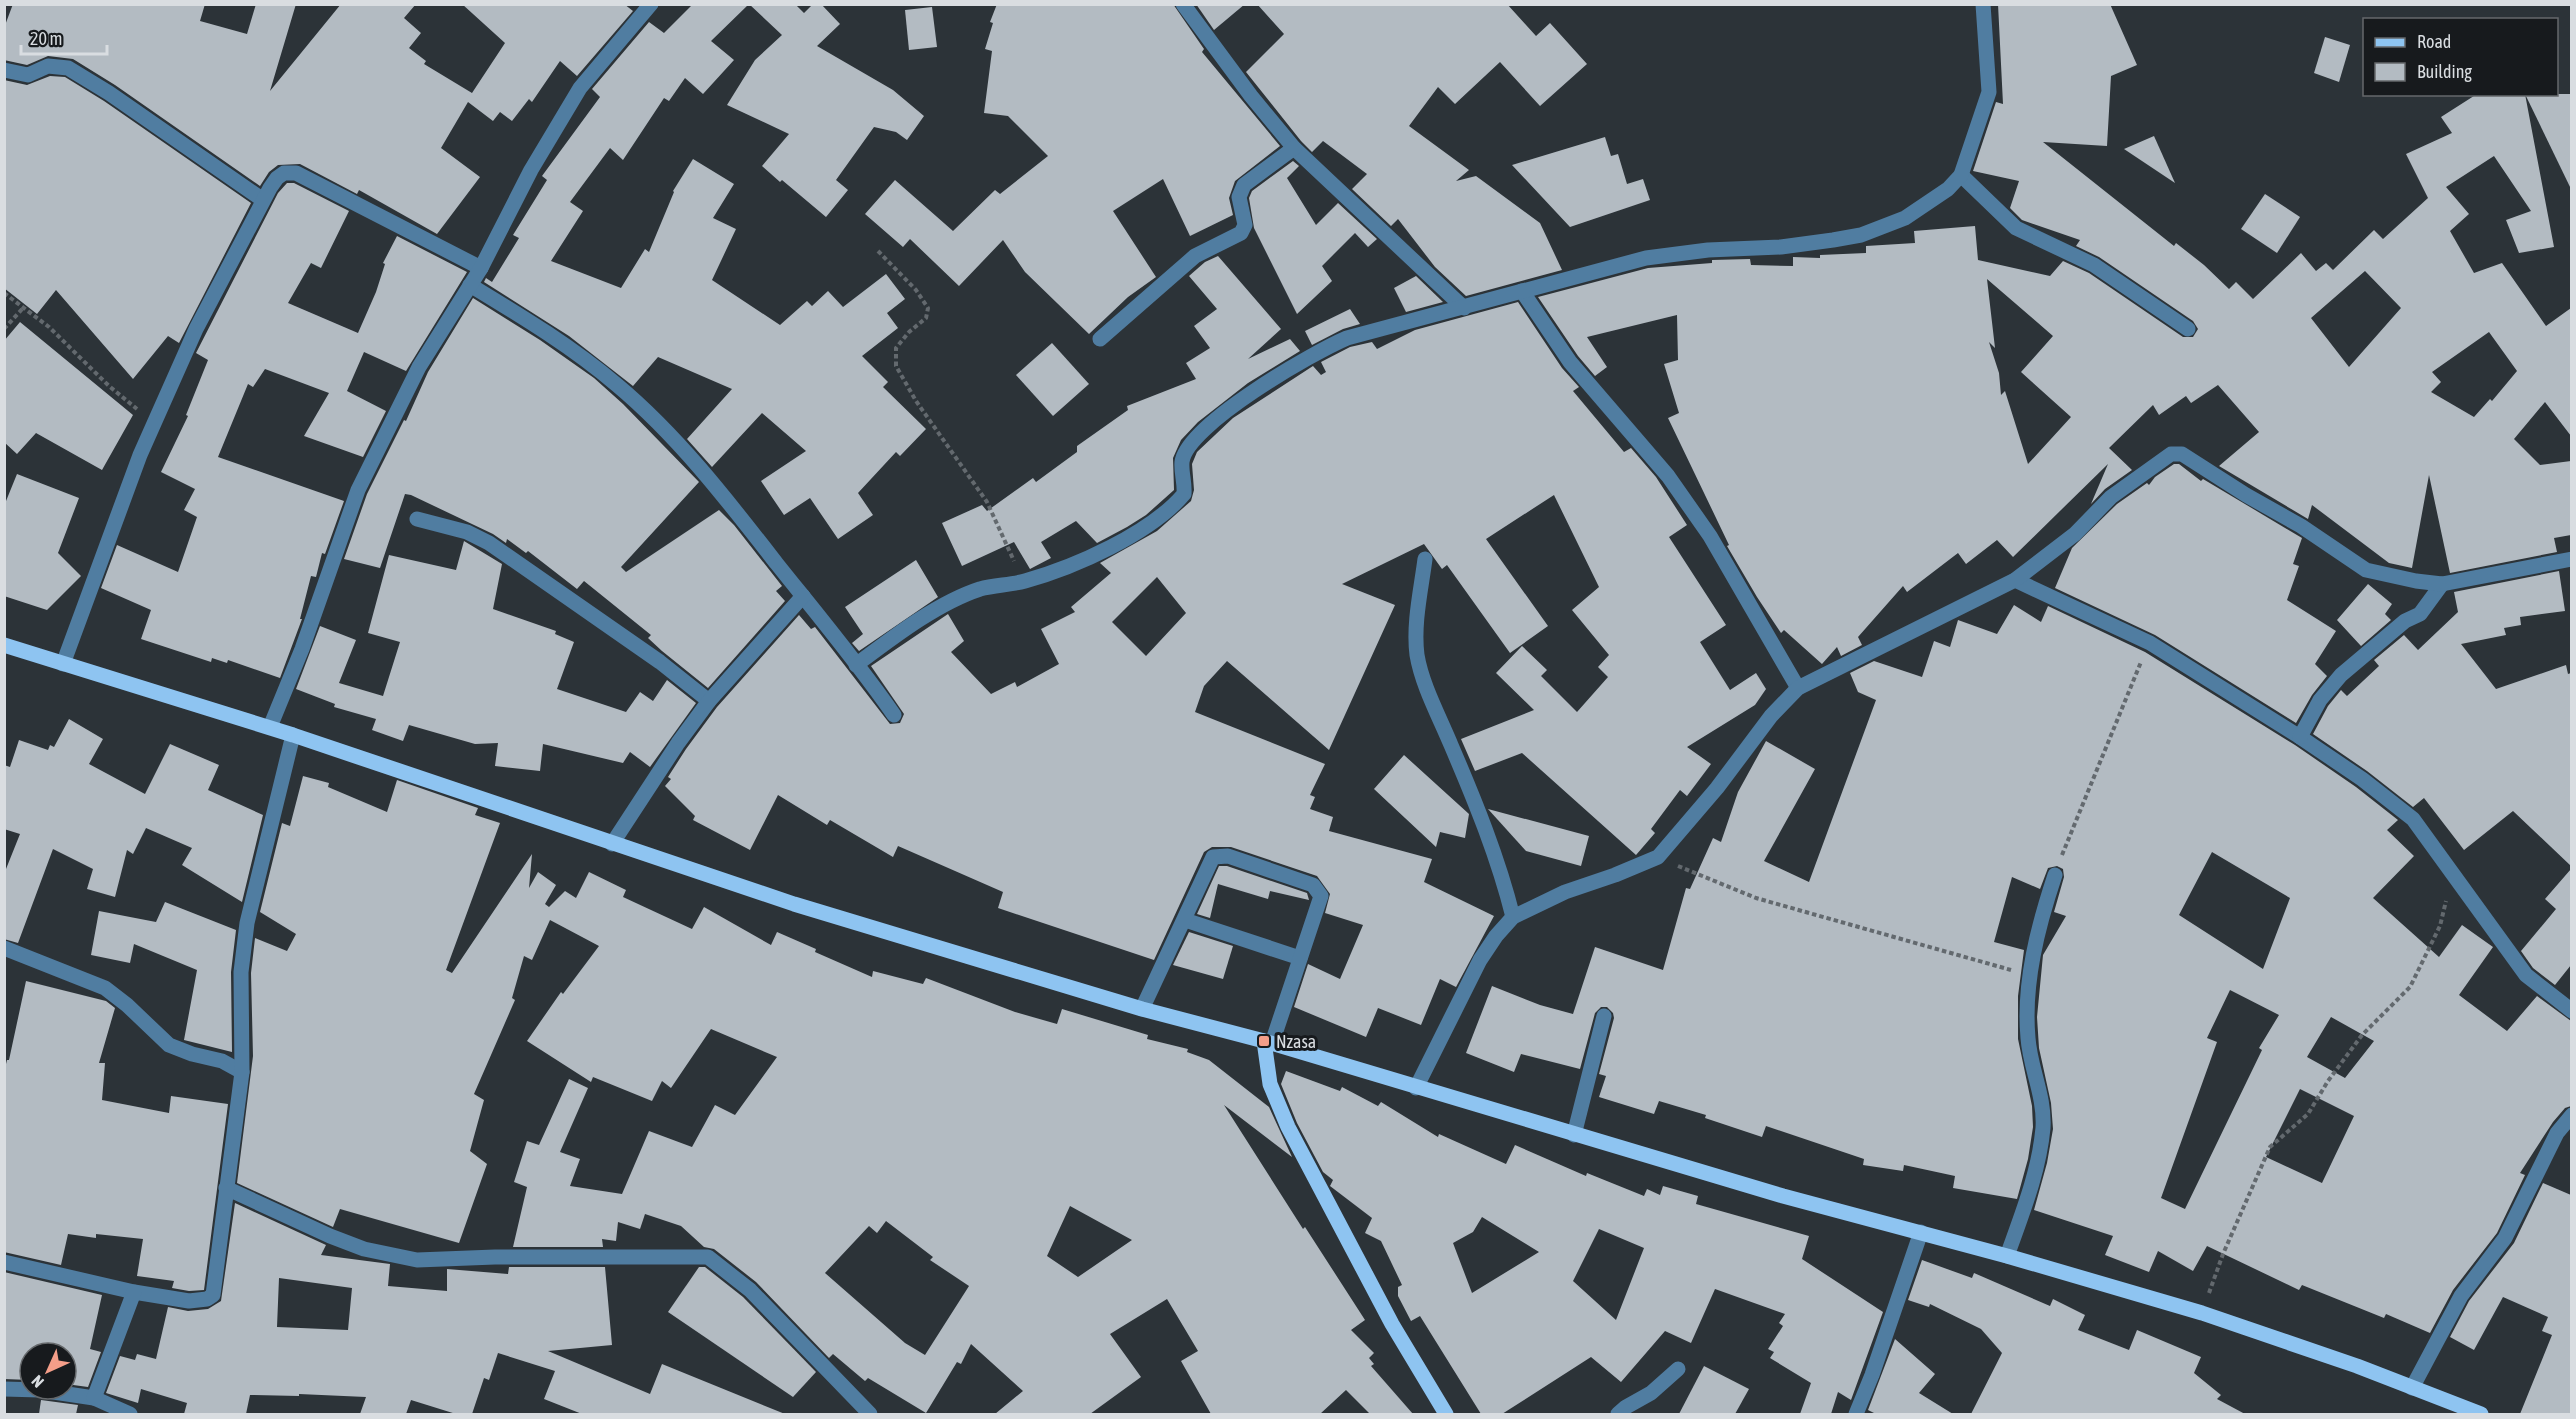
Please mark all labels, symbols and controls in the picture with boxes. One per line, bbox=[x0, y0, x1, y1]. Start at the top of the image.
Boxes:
scale bar bbox=[21, 18, 106, 56]
legend bbox=[2363, 18, 2558, 96]
text: 20 m bbox=[30, 28, 62, 49]
text: Road bbox=[2417, 31, 2451, 52]
text: Building bbox=[2417, 61, 2472, 82]
place label: Nzasa bbox=[1276, 1031, 1316, 1052]
marker: Nzasa bbox=[1257, 1034, 1271, 1048]
north arrow bbox=[18, 1341, 78, 1401]
text: N bbox=[28, 1372, 47, 1391]

